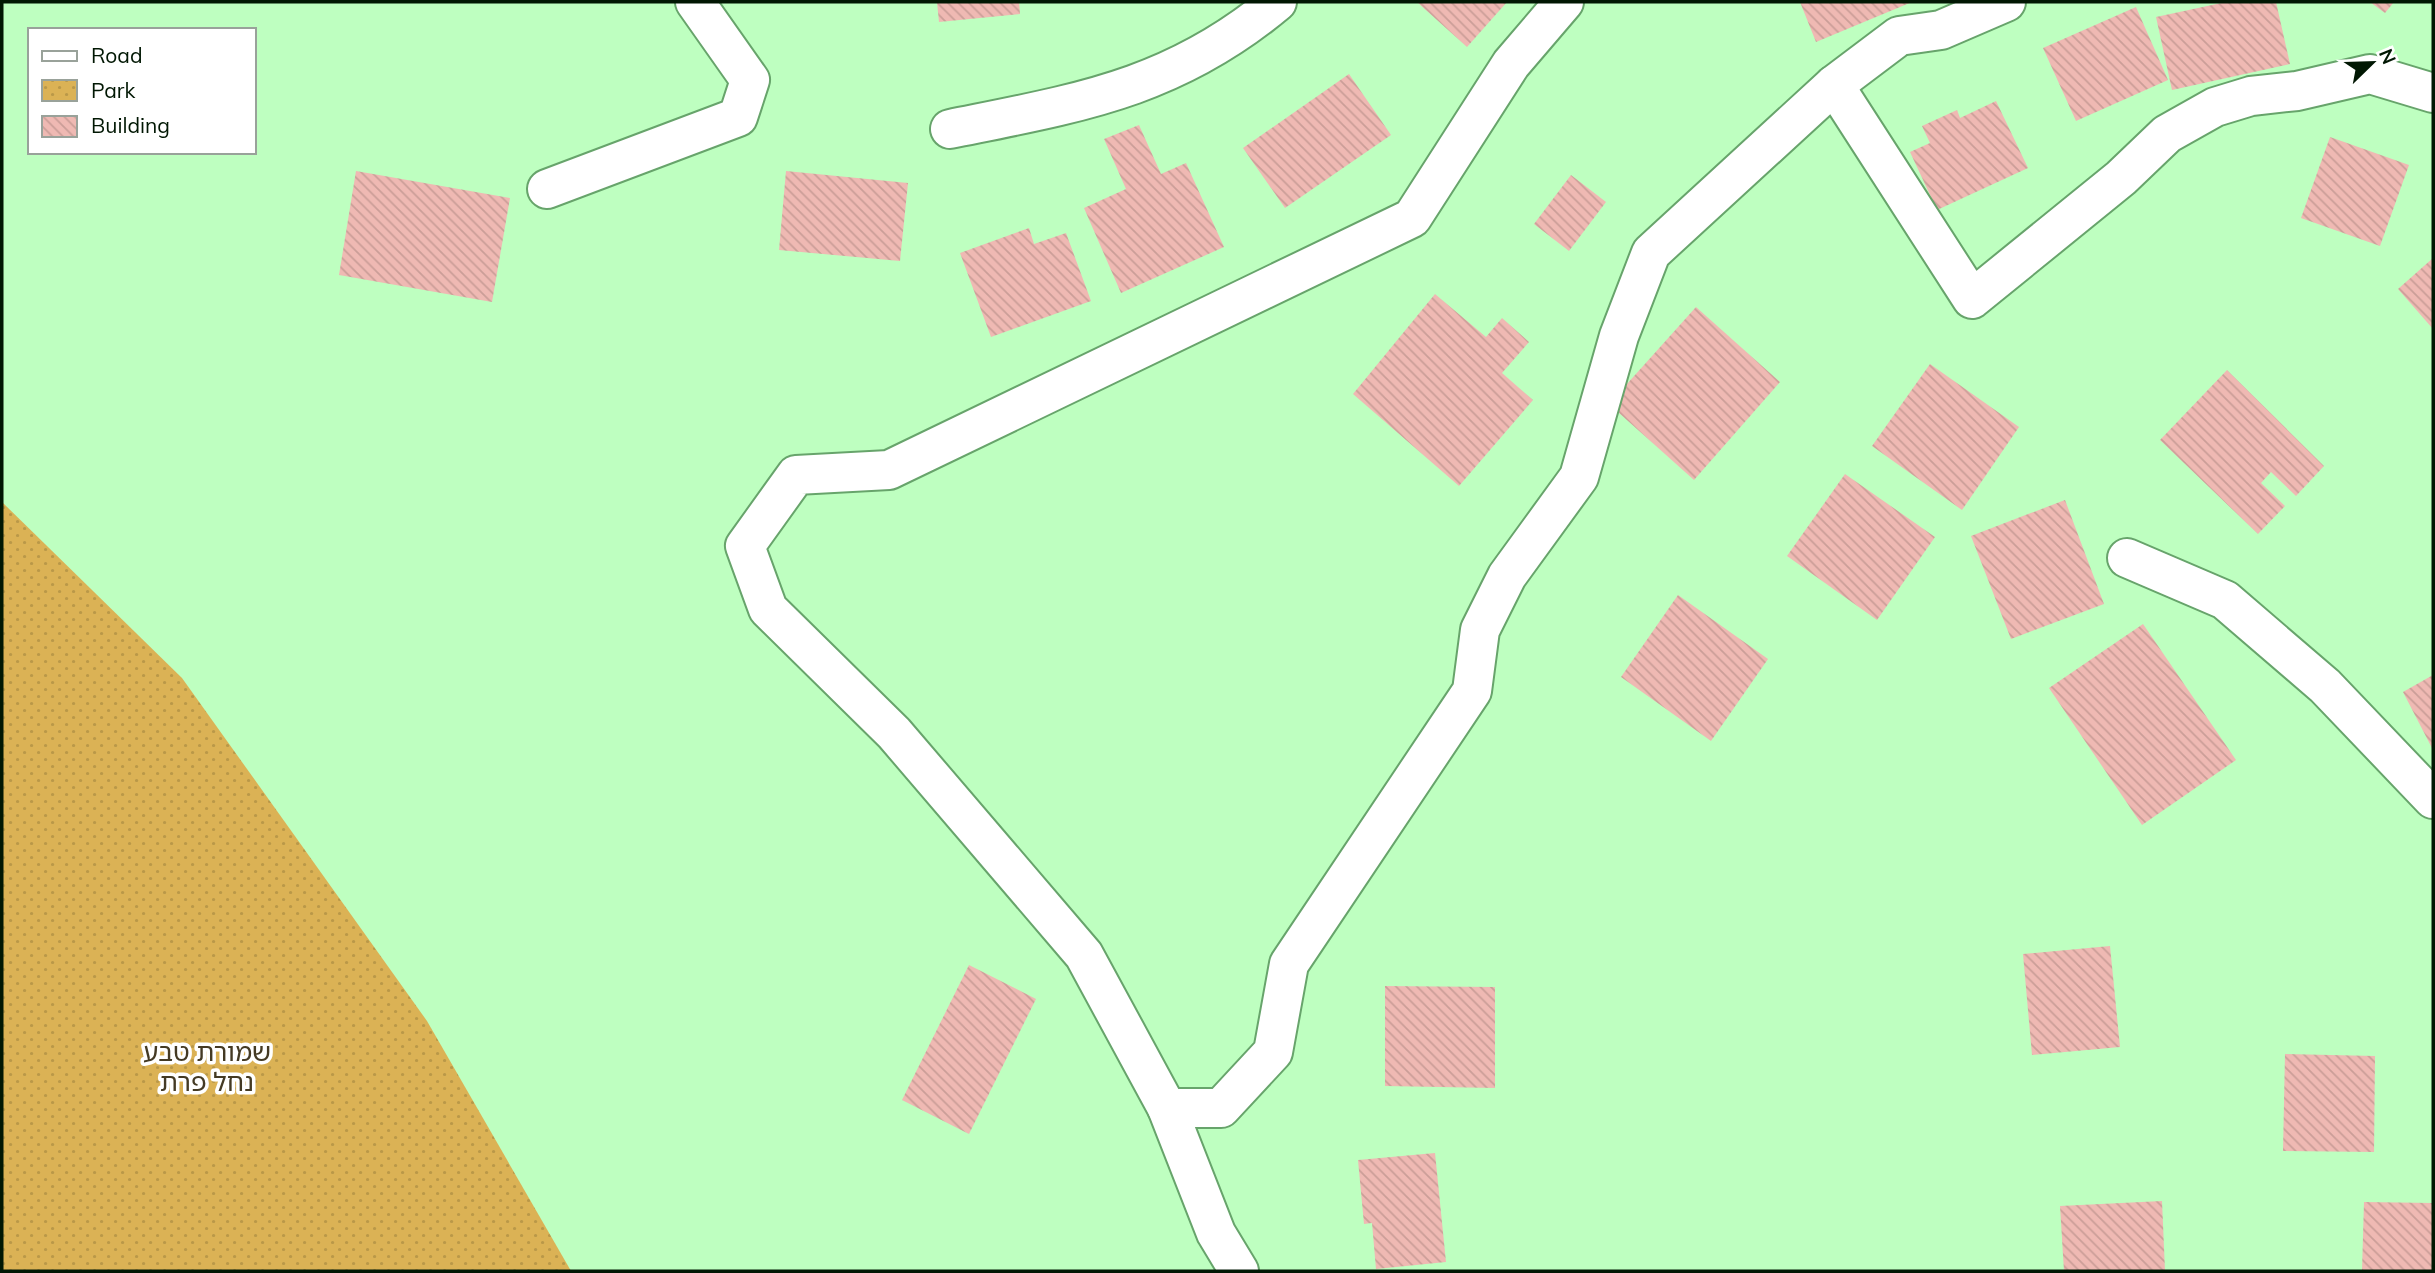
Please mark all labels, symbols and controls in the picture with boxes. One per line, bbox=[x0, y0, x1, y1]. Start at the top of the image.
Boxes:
legend bbox=[28, 28, 256, 154]
north arrow bbox=[2337, 28, 2407, 98]
text: Road bbox=[91, 42, 142, 68]
text: N bbox=[2374, 45, 2401, 68]
text: Park bbox=[91, 77, 135, 103]
text: Building bbox=[91, 112, 170, 138]
park label: שמורת טבע נחל פרת bbox=[143, 1035, 271, 1098]

